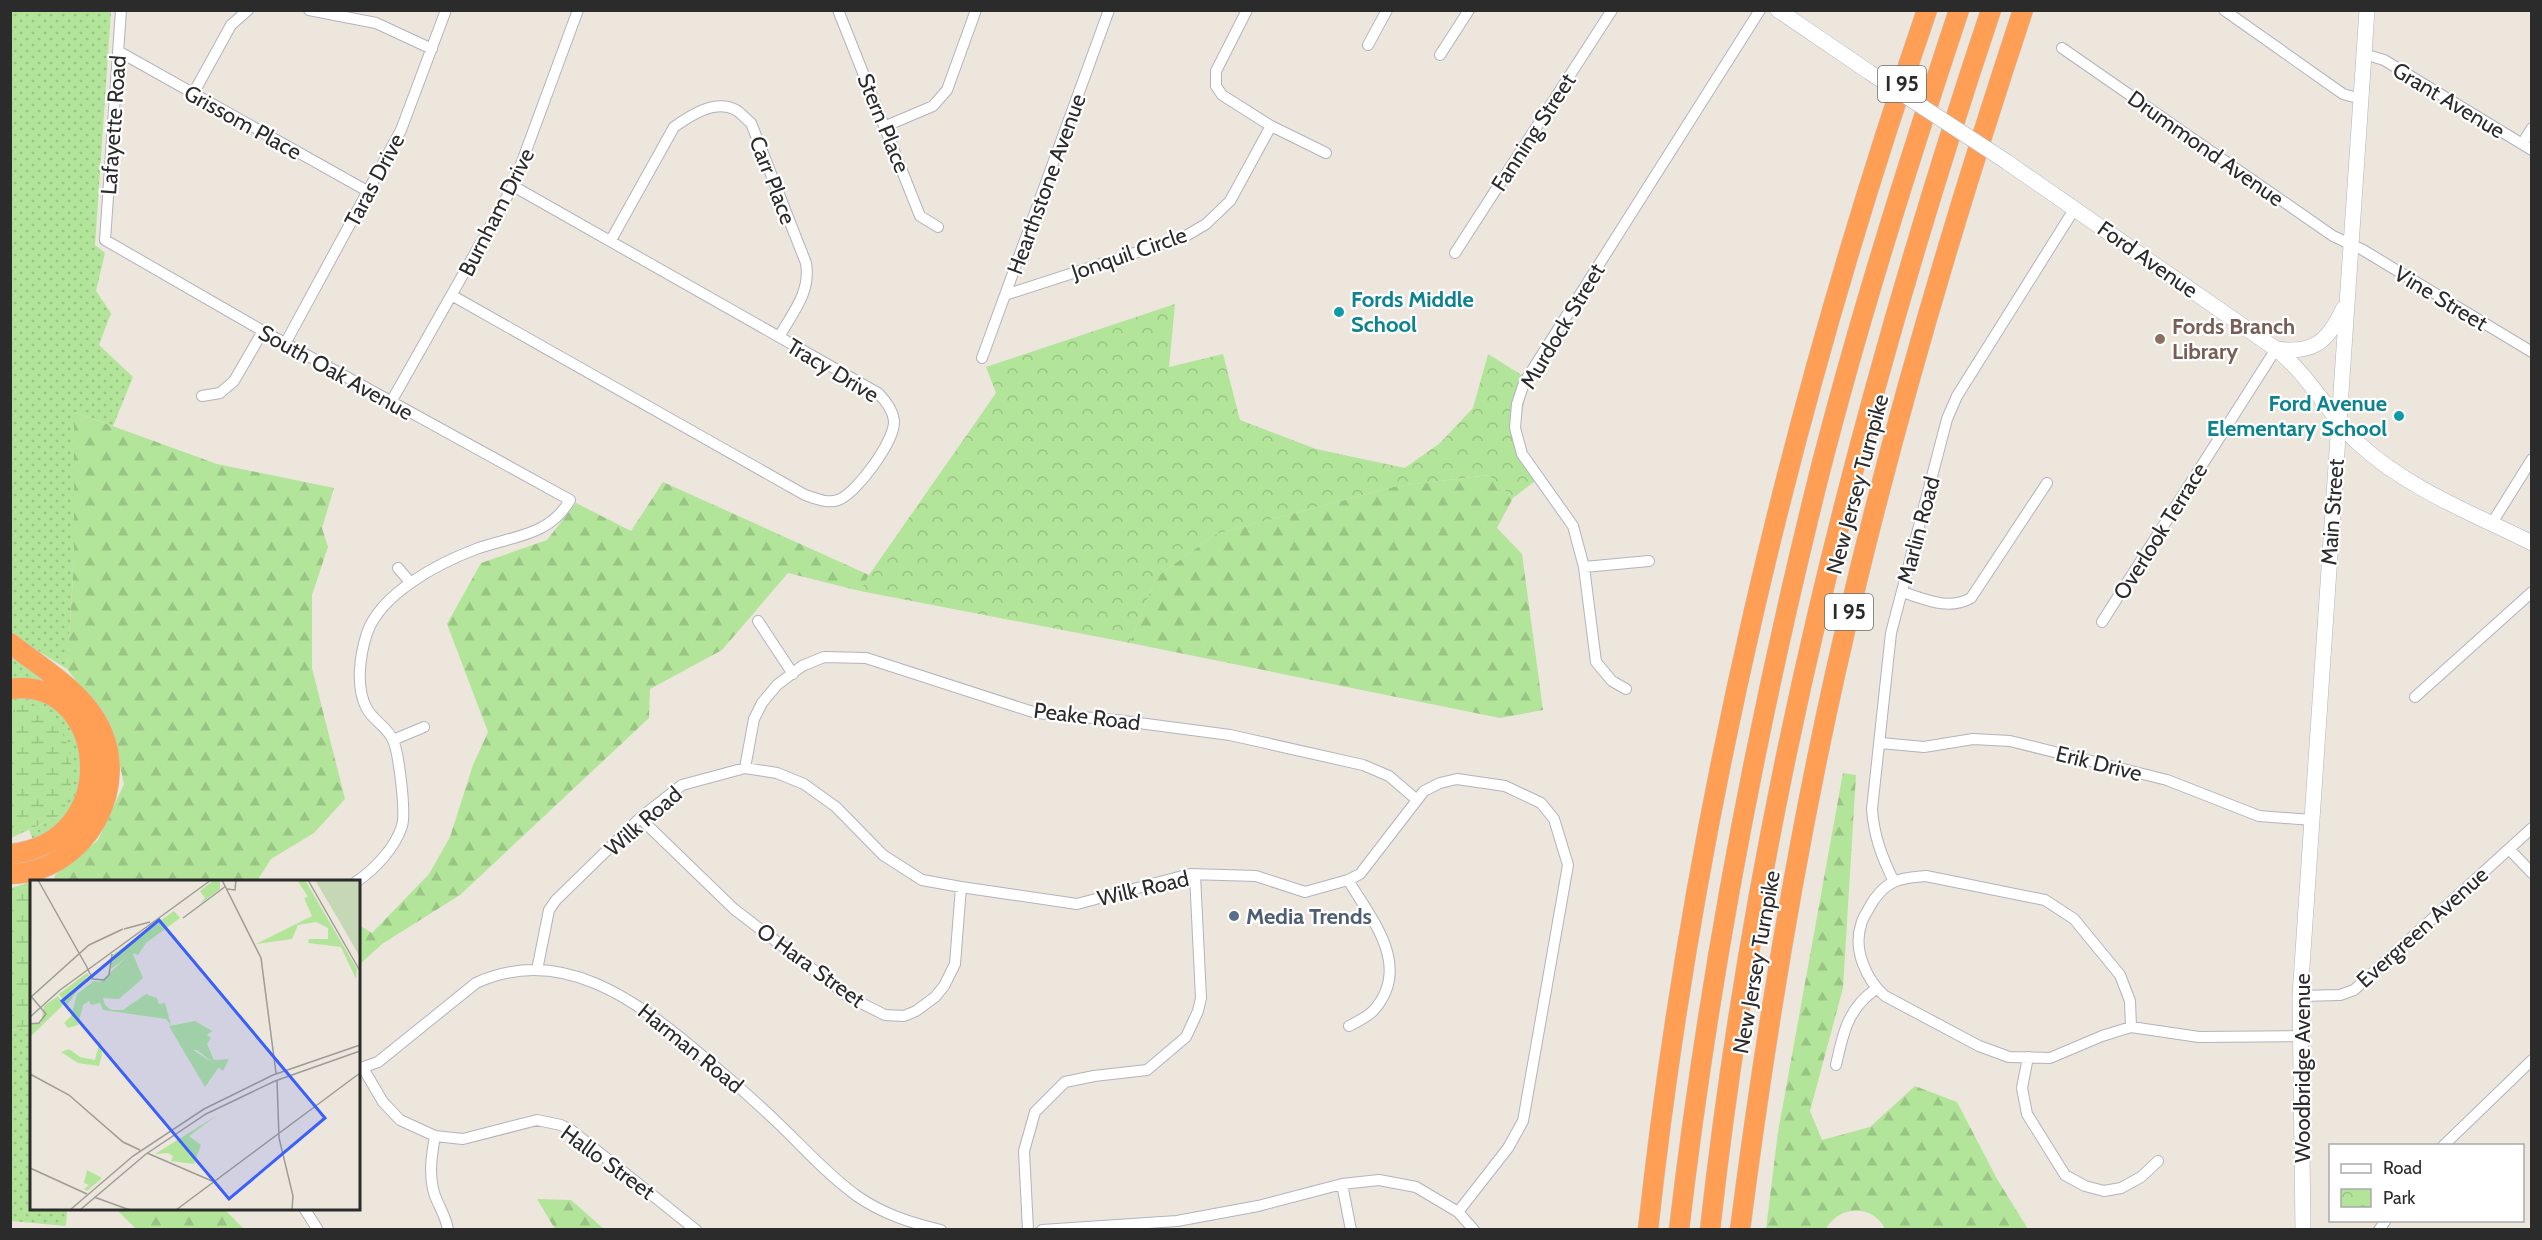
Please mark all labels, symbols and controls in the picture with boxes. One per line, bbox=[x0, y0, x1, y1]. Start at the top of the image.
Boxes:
street label: Lafayette Road bbox=[95, 54, 132, 196]
street label: Grant Avenue bbox=[2388, 56, 2510, 145]
road number: I 95 bbox=[1878, 66, 1926, 102]
street label: Fanning Street bbox=[1485, 68, 1582, 196]
street label: Stern Place bbox=[851, 70, 916, 177]
street label: Grissom Place bbox=[179, 79, 306, 166]
street label: Drummond Avenue bbox=[2123, 85, 2289, 212]
street label: Hearthstone Avenue bbox=[1001, 90, 1092, 278]
street label: Taras Drive bbox=[339, 129, 410, 231]
street label: Carr Place bbox=[743, 132, 802, 228]
street label: Burnham Drive bbox=[453, 144, 540, 281]
street label: Ford Avenue bbox=[2092, 215, 2203, 304]
street label: Jonquil Circle bbox=[1067, 221, 1190, 286]
street label: Murdock Street bbox=[1514, 258, 1611, 394]
street label: Vine Street bbox=[2389, 260, 2493, 337]
place label: Fords Middle School bbox=[1351, 286, 1474, 338]
marker: Fords Middle School bbox=[1332, 305, 1346, 319]
place label: Fords Branch Library bbox=[2172, 313, 2295, 365]
street label: South Oak Avenue bbox=[254, 319, 418, 426]
street label: Tracy Drive bbox=[782, 332, 884, 408]
marker: Fords Branch Library bbox=[2153, 332, 2167, 346]
place label: Ford Avenue Elementary School bbox=[2207, 390, 2387, 442]
street label: New Jersey Turnpike bbox=[1820, 391, 1895, 577]
marker: Ford Avenue Elementary School bbox=[2392, 409, 2406, 423]
street label: Main Street bbox=[2315, 457, 2350, 566]
street label: Overlook Terrace bbox=[2108, 458, 2213, 605]
street label: Marlin Road bbox=[1891, 473, 1946, 587]
road number: I 95 bbox=[1825, 594, 1873, 630]
street label: Peake Road bbox=[1032, 697, 1142, 736]
street label: Erik Drive bbox=[2053, 740, 2145, 787]
street label: Wilk Road bbox=[599, 781, 687, 862]
street label: Evergreen Avenue bbox=[2351, 861, 2494, 994]
street label: Wilk Road bbox=[1095, 865, 1192, 912]
street label: New Jersey Turnpike bbox=[1727, 868, 1786, 1056]
inset map bbox=[30, 880, 360, 1210]
place label: Media Trends bbox=[1246, 903, 1372, 930]
marker: Media Trends bbox=[1227, 909, 1241, 923]
street label: O Hara Street bbox=[752, 917, 870, 1014]
street label: Woodbridge Avenue bbox=[2289, 973, 2316, 1163]
street label: Harman Road bbox=[633, 998, 749, 1099]
street label: Hallo Street bbox=[555, 1119, 660, 1206]
legend bbox=[2329, 1144, 2524, 1222]
text: Road bbox=[2383, 1157, 2422, 1179]
text: Park bbox=[2383, 1187, 2416, 1209]

